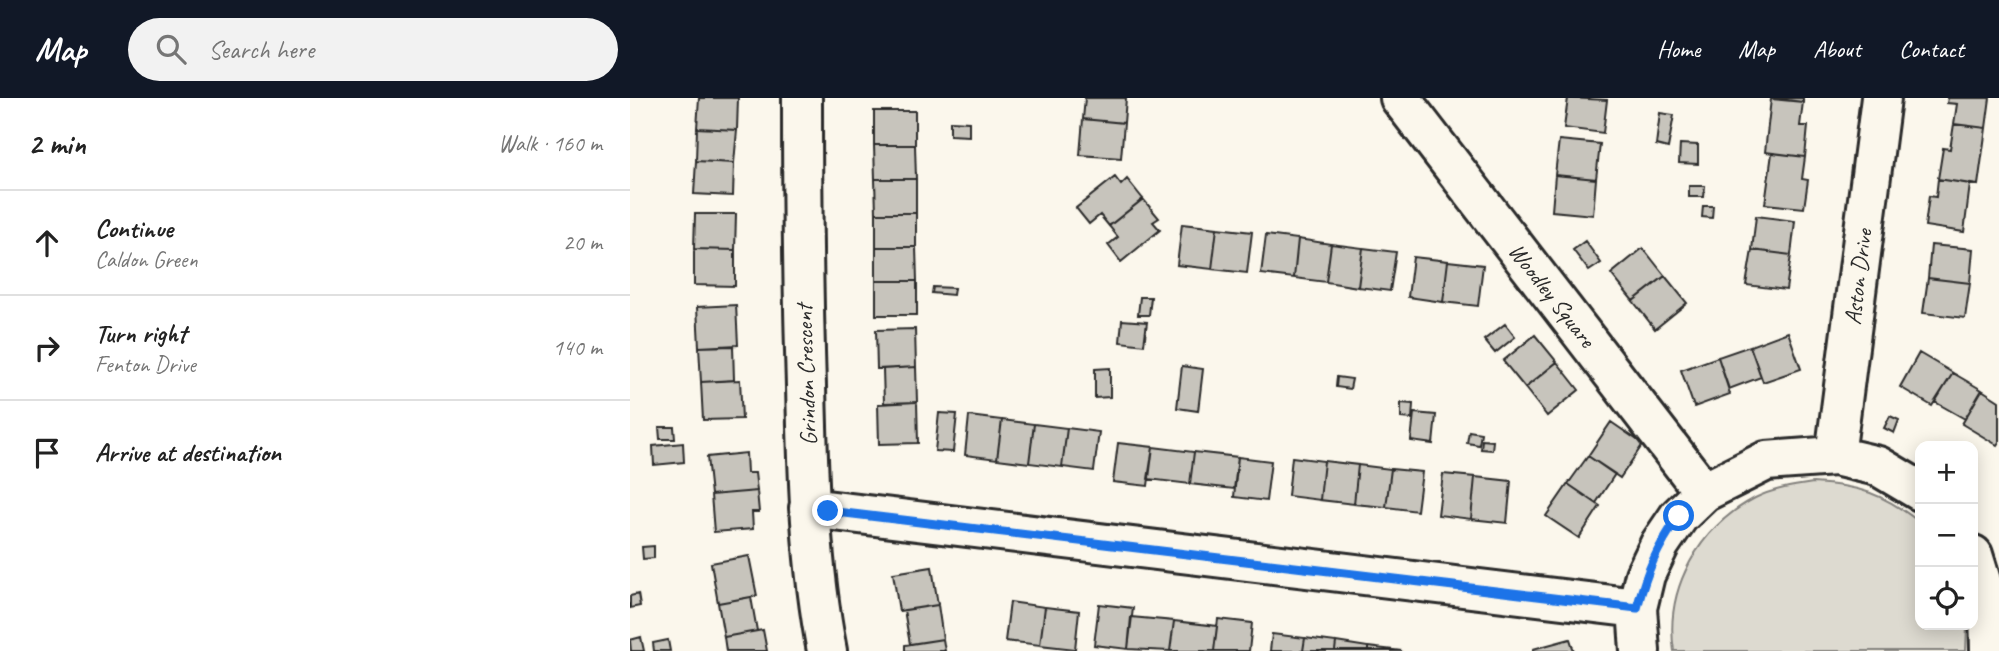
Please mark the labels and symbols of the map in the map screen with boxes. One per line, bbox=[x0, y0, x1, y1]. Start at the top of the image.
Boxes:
street label: Aston Drive bbox=[1837, 225, 1879, 326]
street label: Woodley Square bbox=[1502, 237, 1603, 355]
street label: Grindon Crescent bbox=[788, 301, 823, 446]
route end bbox=[812, 495, 843, 526]
route start bbox=[1663, 500, 1694, 531]

